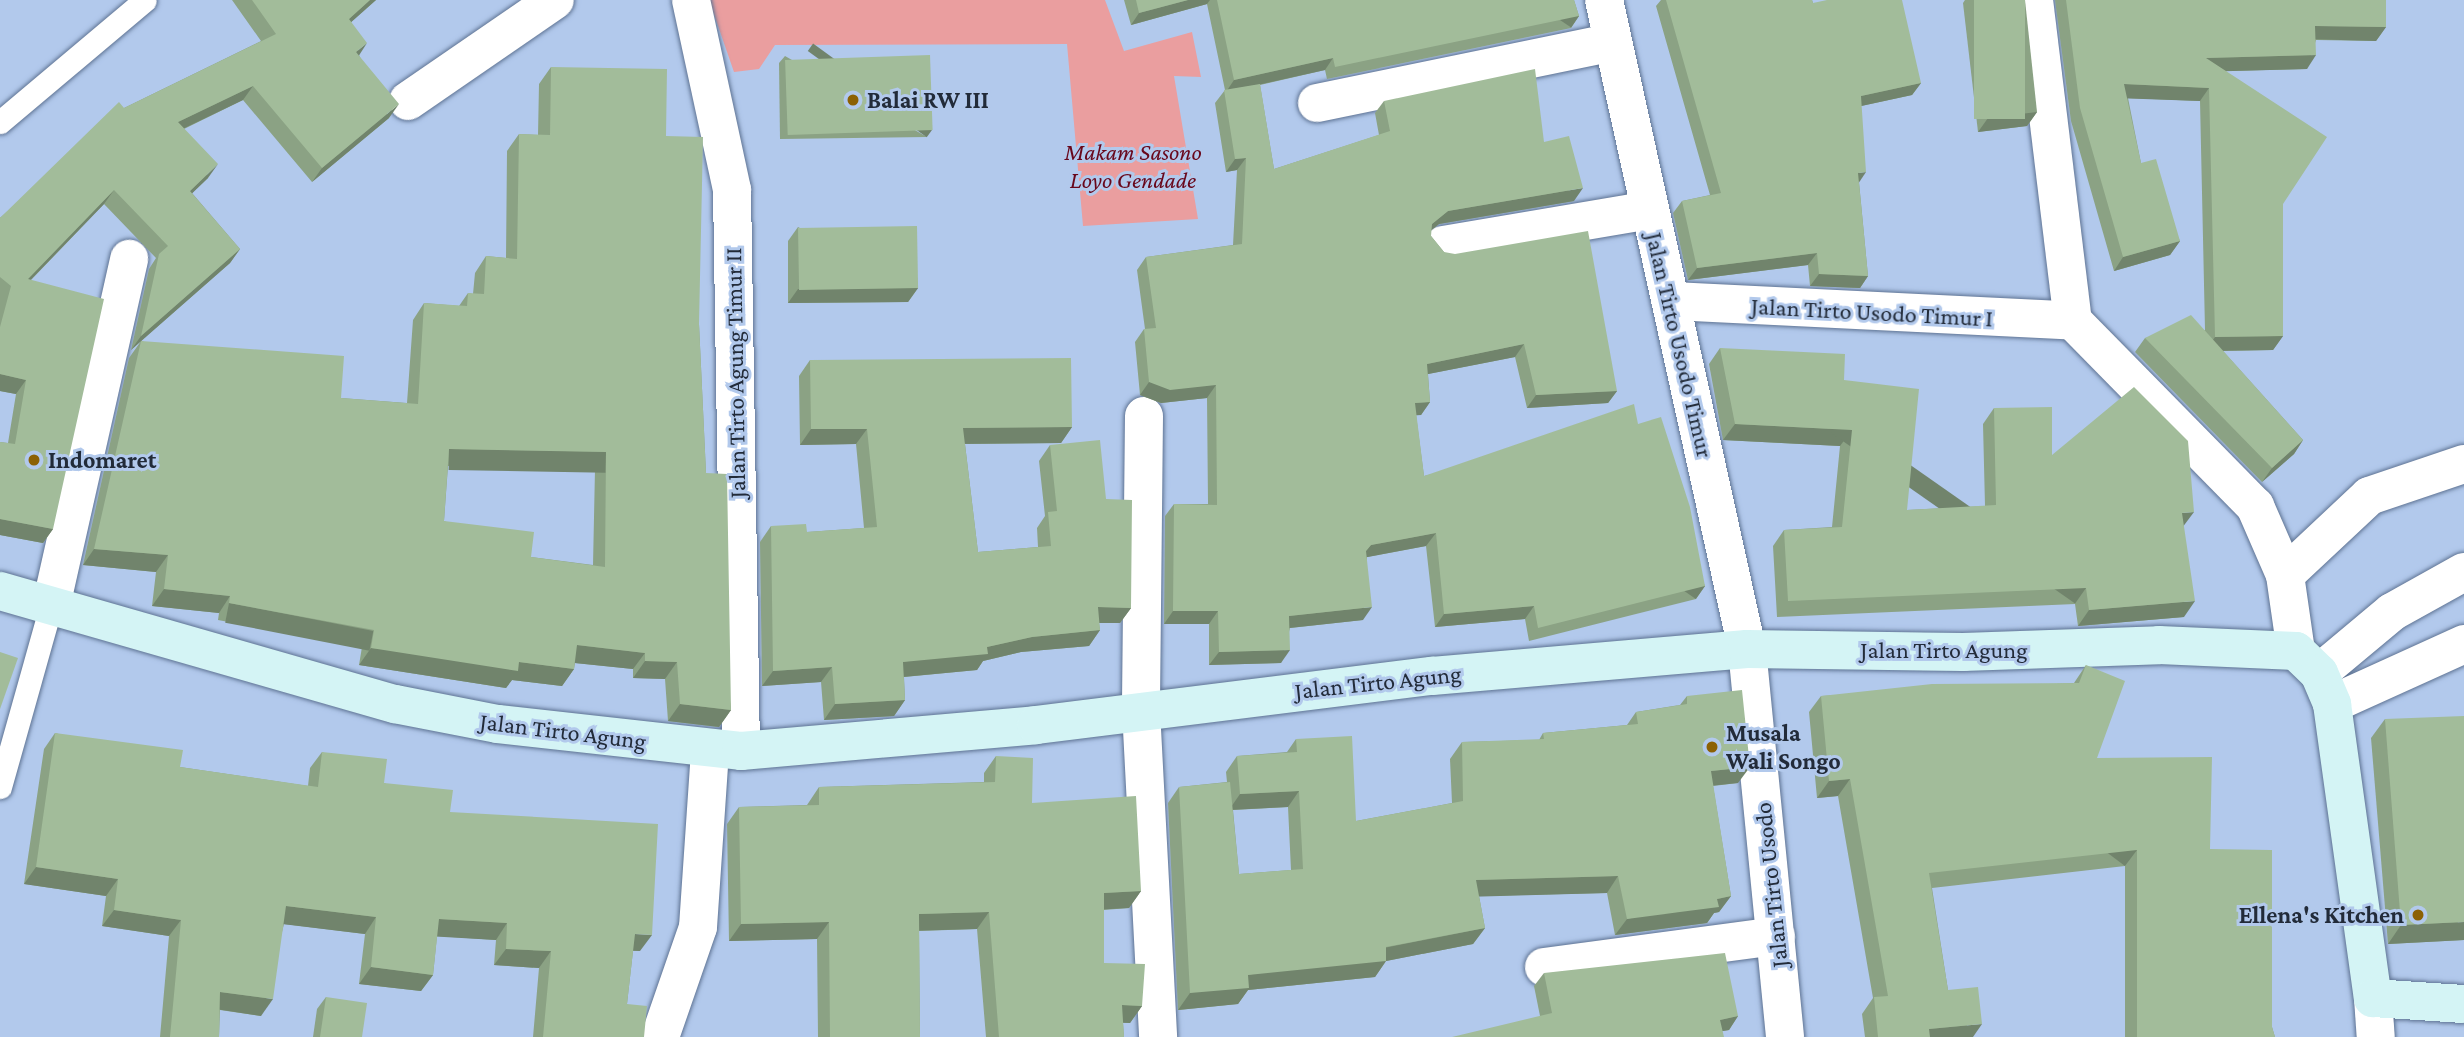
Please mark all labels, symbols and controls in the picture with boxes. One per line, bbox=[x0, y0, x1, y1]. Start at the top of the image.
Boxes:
place label: Balai RW III bbox=[867, 86, 989, 114]
marker: Balai RW III bbox=[845, 92, 861, 108]
park label: Makam Sasono Loyo Gendade bbox=[1064, 138, 1202, 194]
street label: Jalan Tirto Usodo Timur bbox=[1640, 230, 1720, 460]
street label: Jalan Tirto Agung Timur II bbox=[718, 247, 752, 499]
street label: Jalan Tirto Usodo Timur I bbox=[1750, 291, 1994, 333]
place label: Indomaret bbox=[48, 446, 156, 474]
marker: Indomaret bbox=[26, 452, 42, 468]
street label: Jalan Tirto Agung bbox=[1860, 636, 2028, 664]
street label: Jalan Tirto Agung bbox=[1293, 659, 1463, 705]
street label: Jalan Tirto Agung bbox=[478, 707, 648, 755]
place label: Musala Wali Songo bbox=[1726, 719, 1841, 775]
marker: Musala Wali Songo bbox=[1704, 739, 1720, 755]
street label: Jalan Tirto Usodo bbox=[1748, 801, 1794, 969]
place label: Ellena's Kitchen bbox=[2239, 901, 2404, 929]
marker: Ellena's Kitchen bbox=[2410, 907, 2426, 923]

